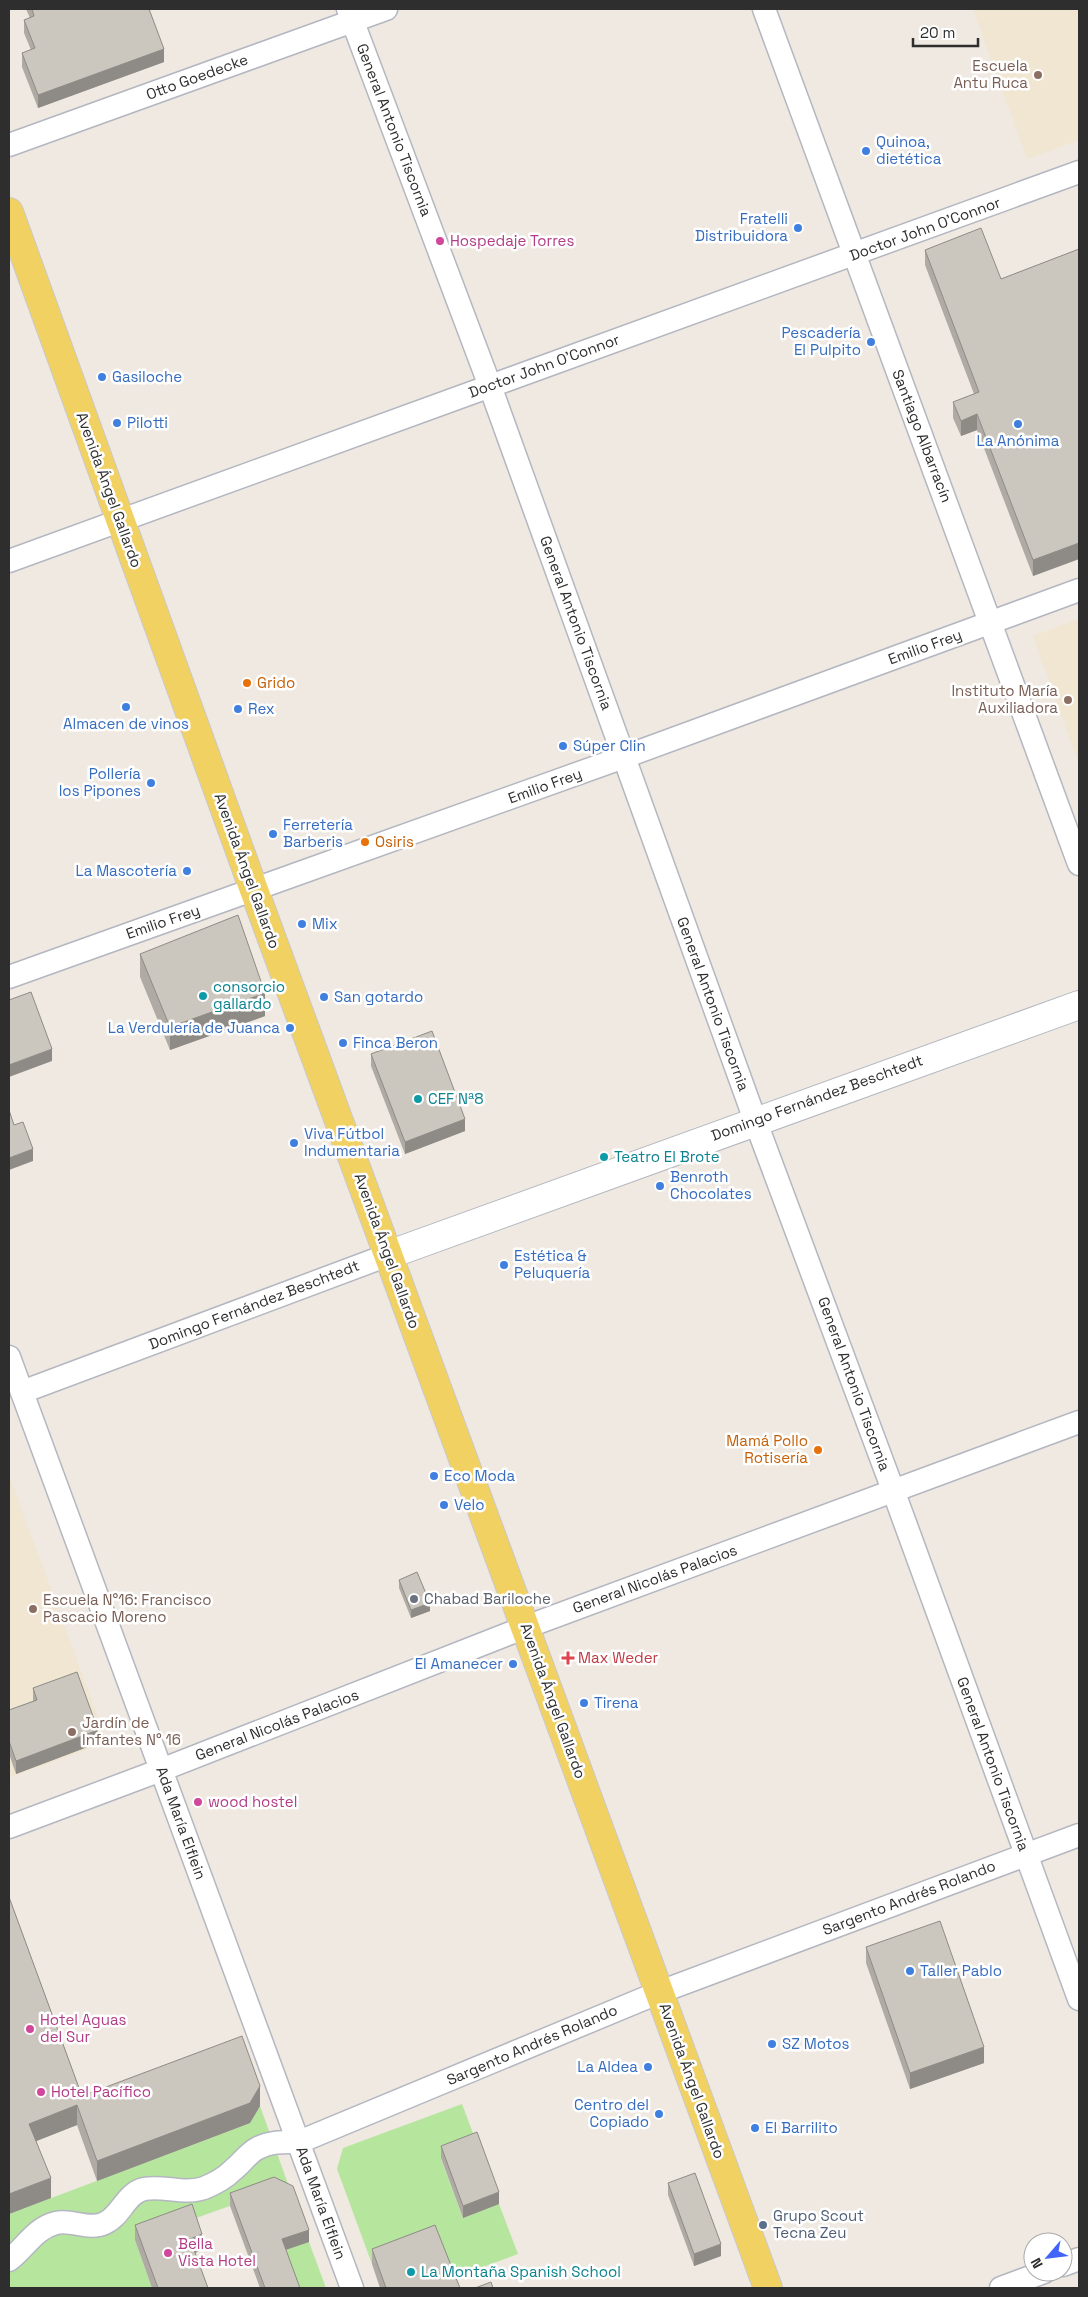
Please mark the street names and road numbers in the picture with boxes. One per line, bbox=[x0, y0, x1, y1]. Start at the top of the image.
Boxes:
street label: General Antonio Tiscornia bbox=[353, 41, 436, 219]
street label: Otto Goedecke bbox=[143, 49, 250, 104]
street label: Doctor John O'Connor bbox=[847, 192, 1003, 265]
street label: Doctor John O'Connor bbox=[466, 329, 622, 402]
street label: Santiago Albarracín bbox=[888, 367, 957, 505]
street label: Avenida Ángel Gallardo bbox=[72, 409, 146, 570]
street label: General Antonio Tiscornia bbox=[536, 533, 617, 713]
street label: Emilio Frey bbox=[885, 624, 964, 669]
street label: Emilio Frey bbox=[505, 763, 584, 808]
street label: Avenida Ángel Gallardo bbox=[210, 790, 284, 951]
street label: Emilio Frey bbox=[123, 900, 202, 943]
street label: General Antonio Tiscornia bbox=[673, 914, 754, 1094]
street label: Domingo Fernández Beschtedt bbox=[708, 1050, 925, 1145]
street label: Avenida Ángel Gallardo bbox=[350, 1170, 424, 1331]
street label: Domingo Fernández Beschtedt bbox=[146, 1255, 362, 1354]
street label: General Antonio Tiscornia bbox=[814, 1294, 895, 1474]
street label: General Nicolás Palacios bbox=[570, 1540, 740, 1617]
street label: Avenida Ángel Gallardo bbox=[516, 1620, 590, 1781]
street label: General Antonio Tiscornia bbox=[953, 1674, 1034, 1854]
street label: General Nicolás Palacios bbox=[192, 1685, 361, 1765]
street label: Ada María Elflein bbox=[152, 1764, 211, 1882]
street label: Sargento Andrés Rolando bbox=[820, 1856, 998, 1939]
street label: Sargento Andrés Rolando bbox=[444, 2000, 620, 2089]
street label: Avenida Ángel Gallardo bbox=[655, 2000, 729, 2161]
street label: Ada María Elflein bbox=[292, 2144, 351, 2262]

